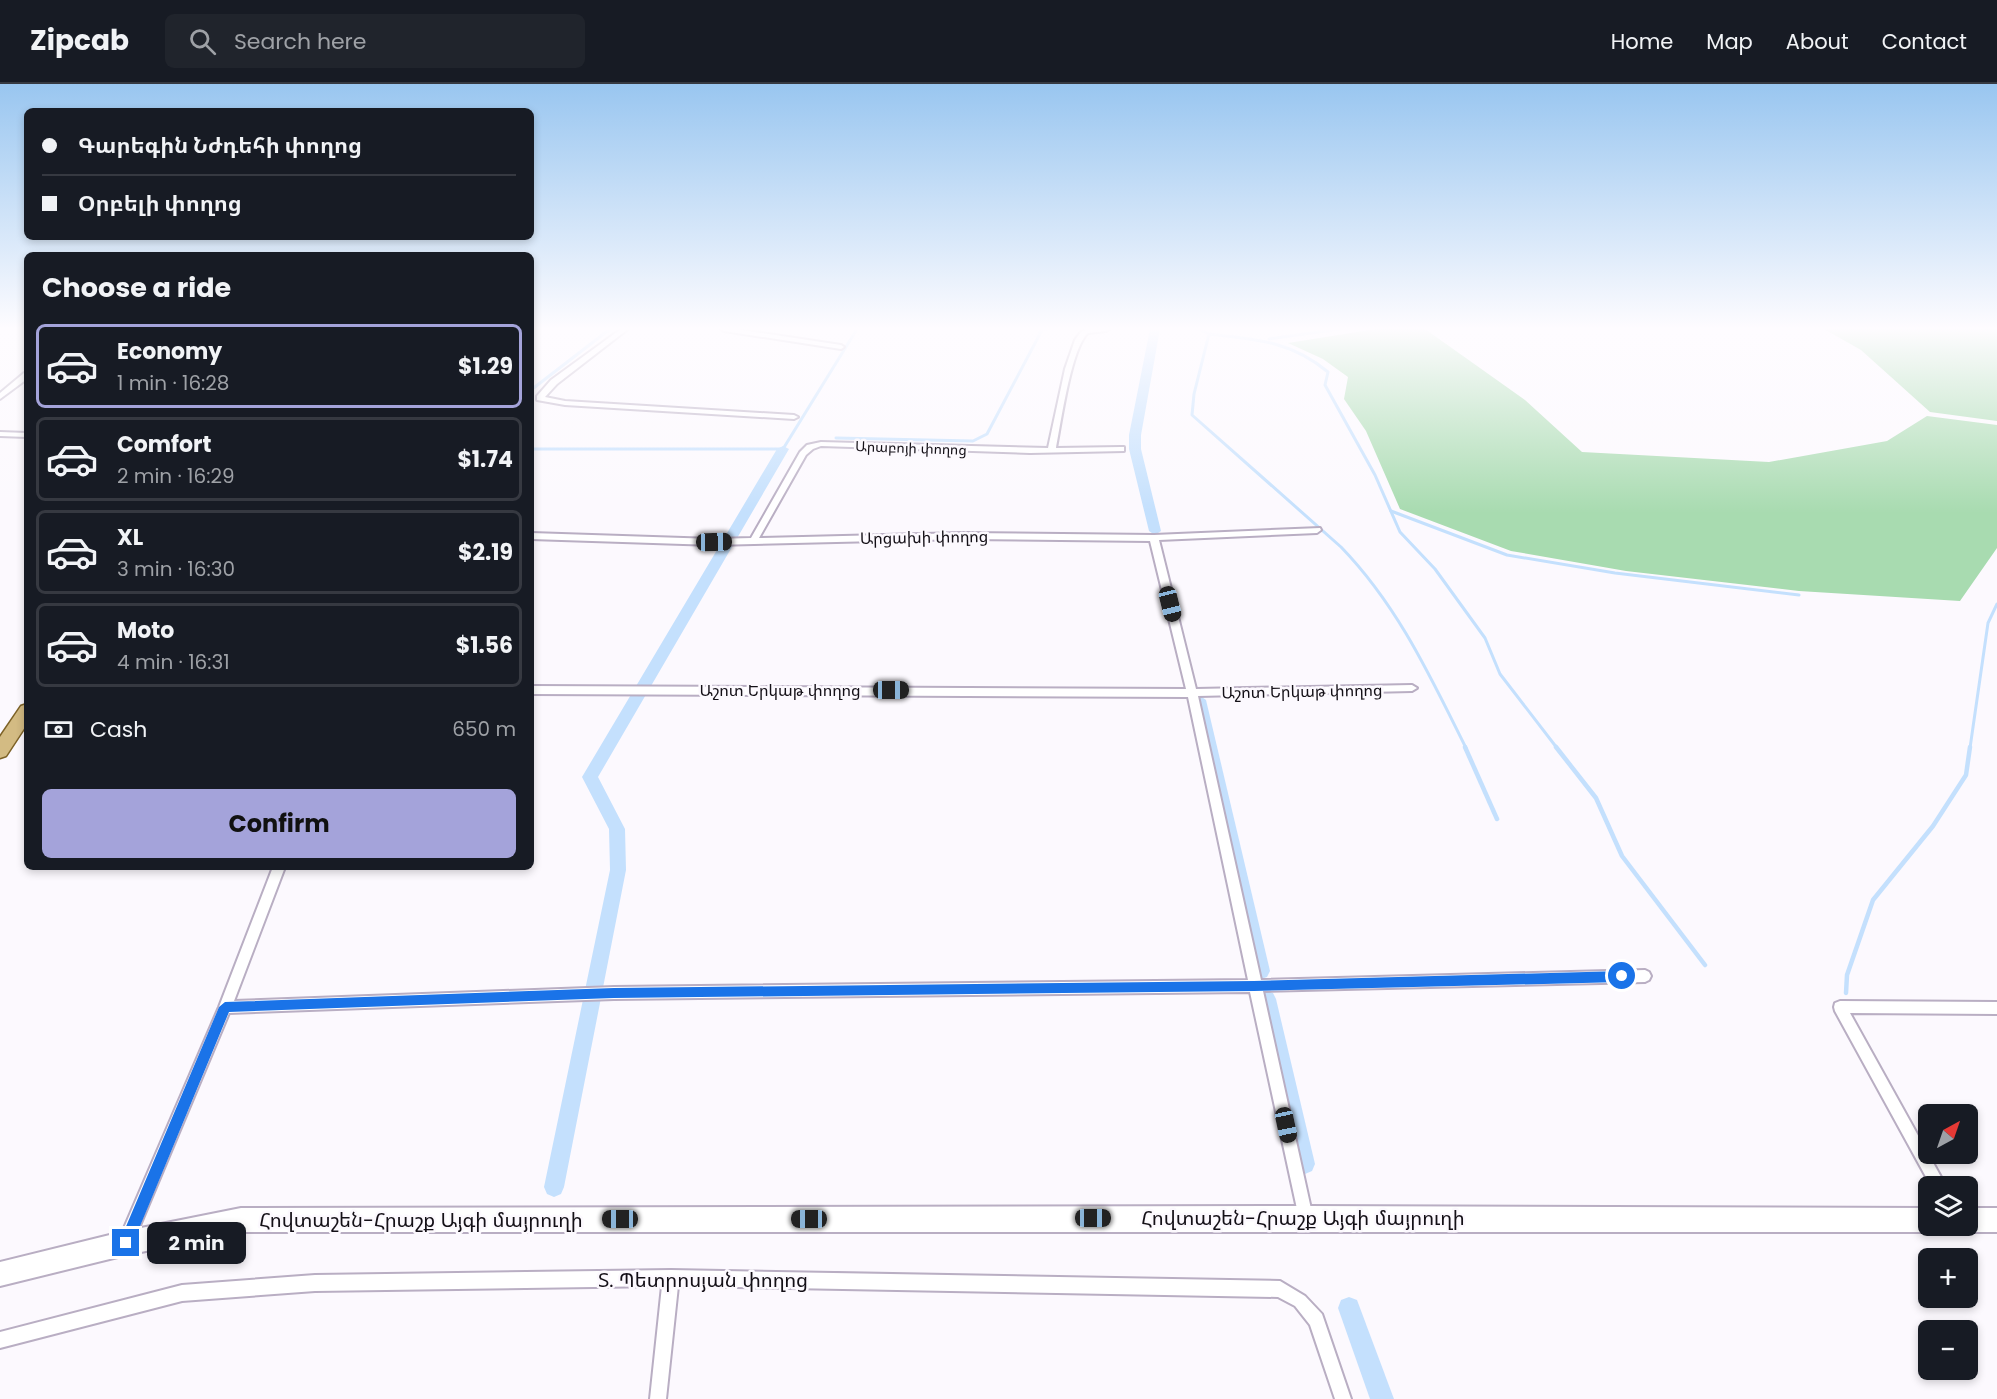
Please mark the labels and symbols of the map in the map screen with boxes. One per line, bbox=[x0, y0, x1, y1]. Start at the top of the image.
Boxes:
street label: Արաբոյի փողոց bbox=[855, 436, 967, 460]
street label: Արցախի փողոց bbox=[860, 525, 988, 550]
car bbox=[696, 533, 732, 551]
car bbox=[1157, 584, 1183, 624]
street label: Աշոտ Երկաթ փողոց bbox=[699, 679, 861, 702]
street label: Աշոտ Երկաթ փողոց bbox=[1221, 679, 1383, 704]
car bbox=[873, 681, 909, 699]
route start bbox=[1608, 962, 1635, 989]
north arrow bbox=[1918, 1104, 1978, 1164]
car bbox=[1273, 1106, 1299, 1144]
street label: Հովտաշեն-Հրաշք Այգի մայրուղի bbox=[1141, 1204, 1465, 1232]
street label: Հովտաշեն-Հրաշք Այգի մայրուղի bbox=[259, 1206, 583, 1234]
car bbox=[1075, 1209, 1111, 1227]
car bbox=[602, 1210, 638, 1228]
car bbox=[791, 1210, 827, 1228]
callout: 2 min bbox=[147, 1222, 246, 1264]
route end bbox=[112, 1229, 139, 1256]
street label: Տ. Պետրոսյան փողոց bbox=[598, 1266, 808, 1294]

